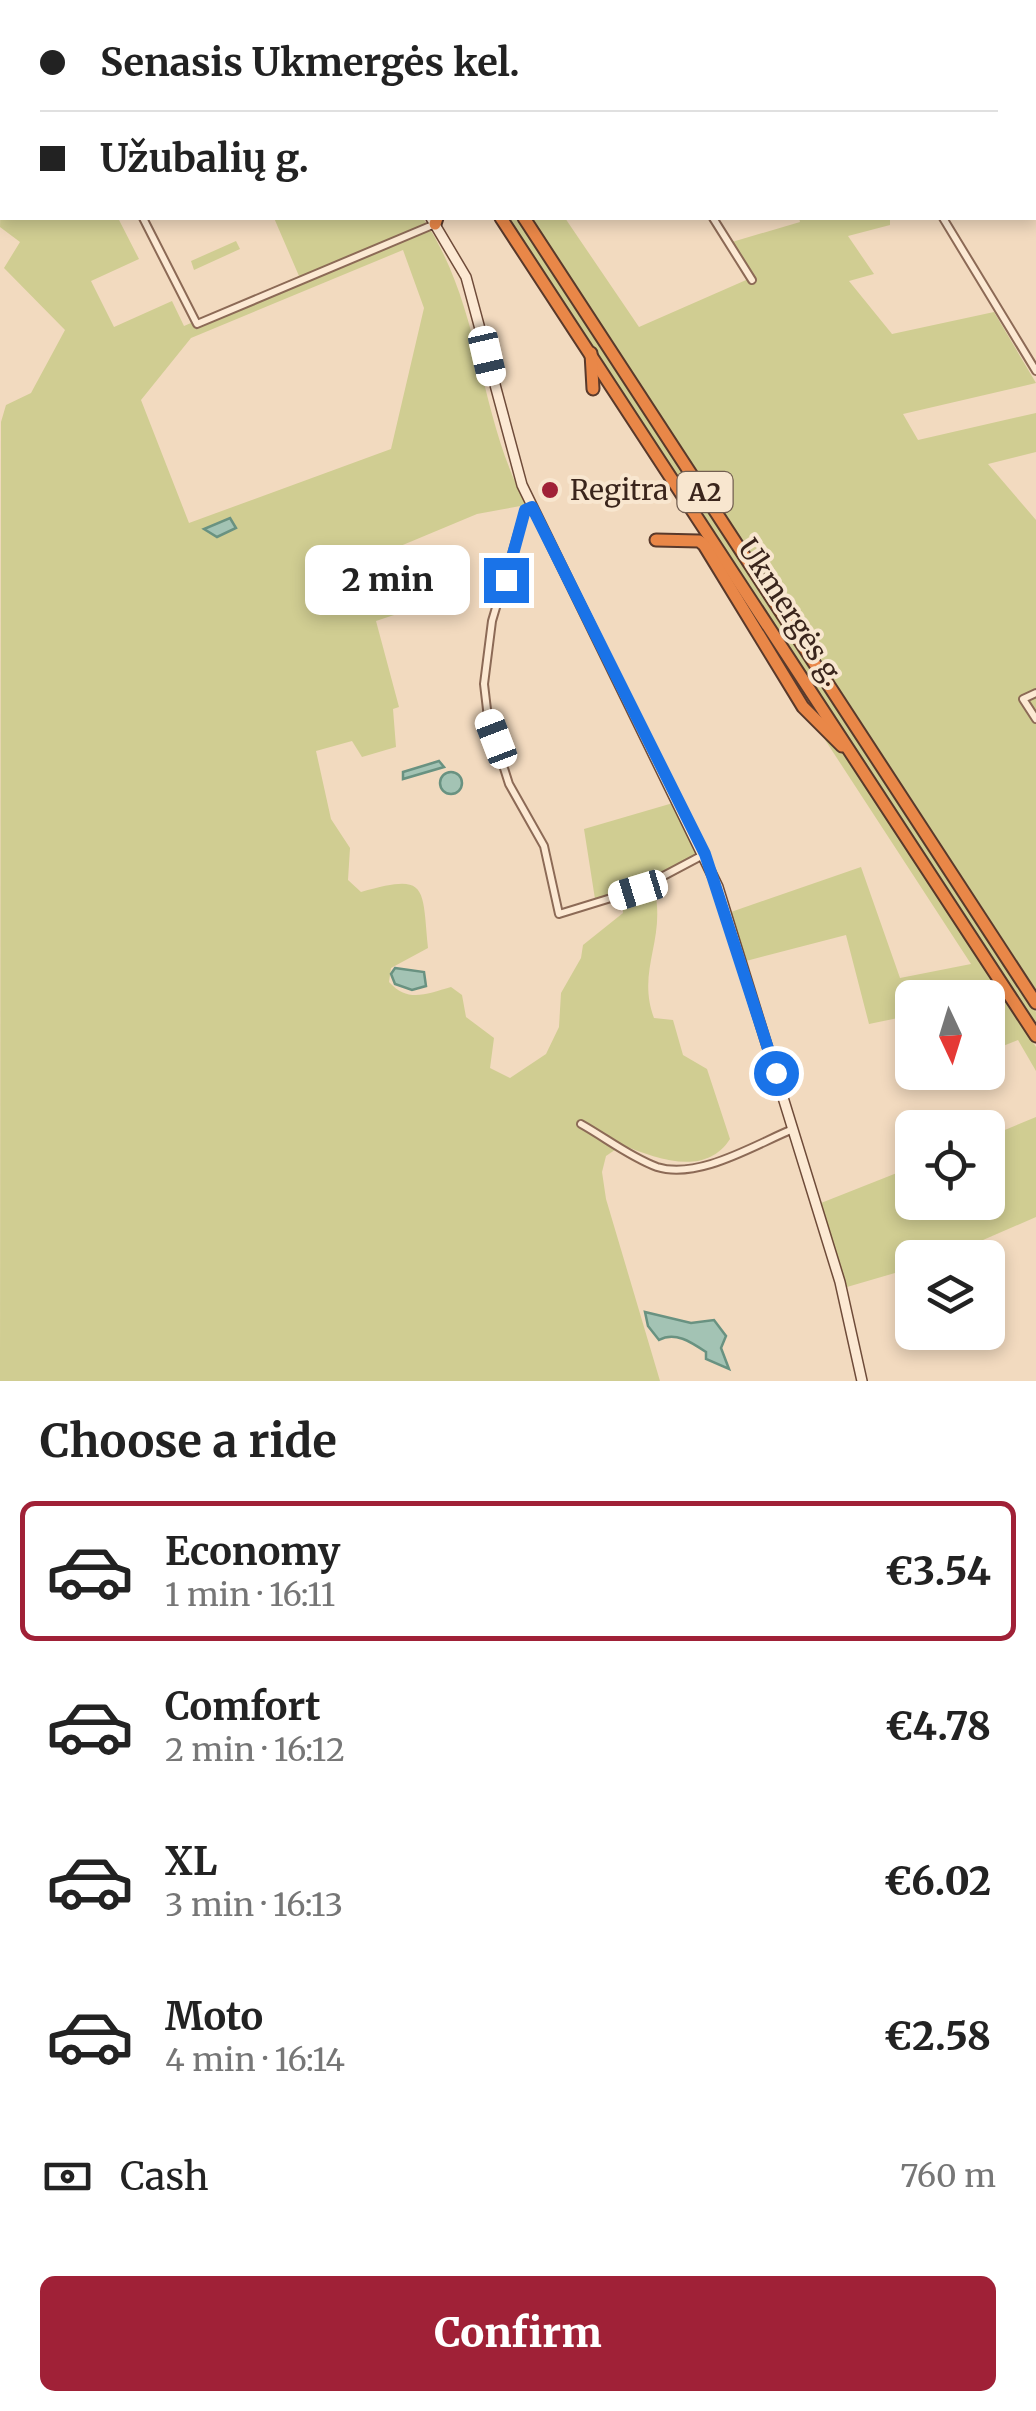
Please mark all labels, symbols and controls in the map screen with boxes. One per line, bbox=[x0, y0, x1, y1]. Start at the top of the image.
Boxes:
text: Senasis Ukmergės kel. bbox=[100, 39, 520, 86]
text: Užubalių g. bbox=[100, 135, 309, 182]
car bbox=[466, 323, 508, 389]
place label: Regitra bbox=[570, 472, 668, 508]
road number: A2 bbox=[678, 472, 732, 512]
marker: Regitra bbox=[539, 479, 561, 501]
street label: Ukmergės g. bbox=[730, 532, 852, 692]
callout: 2 min bbox=[306, 545, 471, 615]
route end bbox=[484, 558, 529, 603]
text: 2 min bbox=[342, 560, 433, 600]
car bbox=[471, 706, 521, 772]
car bbox=[605, 867, 671, 913]
north arrow bbox=[895, 980, 1005, 1090]
map controls bbox=[895, 980, 1005, 1350]
route start bbox=[754, 1051, 799, 1096]
button: locate bbox=[895, 1110, 1005, 1220]
button: layers bbox=[895, 1240, 1005, 1350]
text: Choose a ride bbox=[40, 1413, 337, 1469]
icon: car bbox=[45, 1526, 135, 1616]
text: Economy bbox=[165, 1528, 340, 1575]
text: €3.54 bbox=[885, 1548, 991, 1595]
text: 1 min · 16:11 bbox=[165, 1575, 335, 1615]
icon: car bbox=[45, 1681, 135, 1771]
text: Comfort bbox=[165, 1683, 321, 1730]
text: €4.78 bbox=[885, 1703, 991, 1750]
text: 2 min · 16:12 bbox=[165, 1730, 345, 1770]
icon: car bbox=[45, 1836, 135, 1926]
text: XL bbox=[165, 1838, 217, 1885]
text: €6.02 bbox=[883, 1858, 991, 1905]
text: 3 min · 16:13 bbox=[165, 1885, 343, 1925]
icon: car bbox=[45, 1991, 135, 2081]
text: Moto bbox=[165, 1993, 263, 2040]
text: €2.58 bbox=[883, 2013, 991, 2060]
text: 4 min · 16:14 bbox=[165, 2040, 345, 2080]
icon: cash bbox=[40, 2149, 95, 2204]
text: Cash bbox=[120, 2153, 209, 2200]
text: 760 m bbox=[900, 2156, 996, 2196]
button: Confirm bbox=[40, 2276, 996, 2391]

